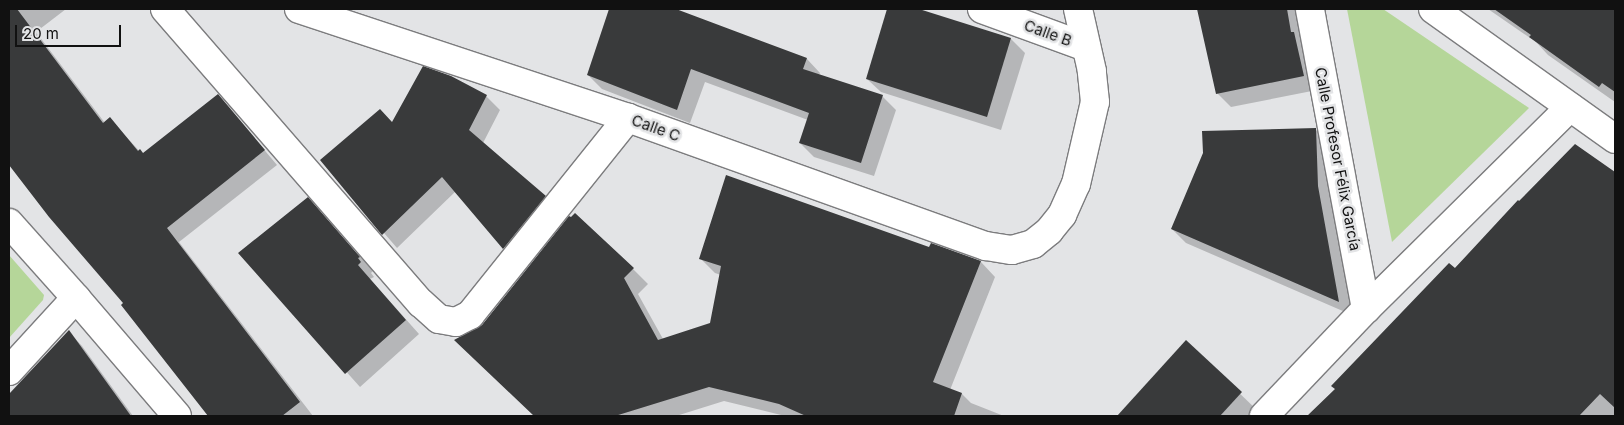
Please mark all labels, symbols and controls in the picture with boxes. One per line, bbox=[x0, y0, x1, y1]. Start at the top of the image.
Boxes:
scale bar bbox=[18, 15, 124, 47]
street label: Calle B bbox=[1022, 16, 1074, 50]
text: 20 m bbox=[23, 24, 59, 43]
street label: Calle Profesor Félix García bbox=[1311, 66, 1365, 252]
street label: Calle C bbox=[629, 111, 683, 145]

